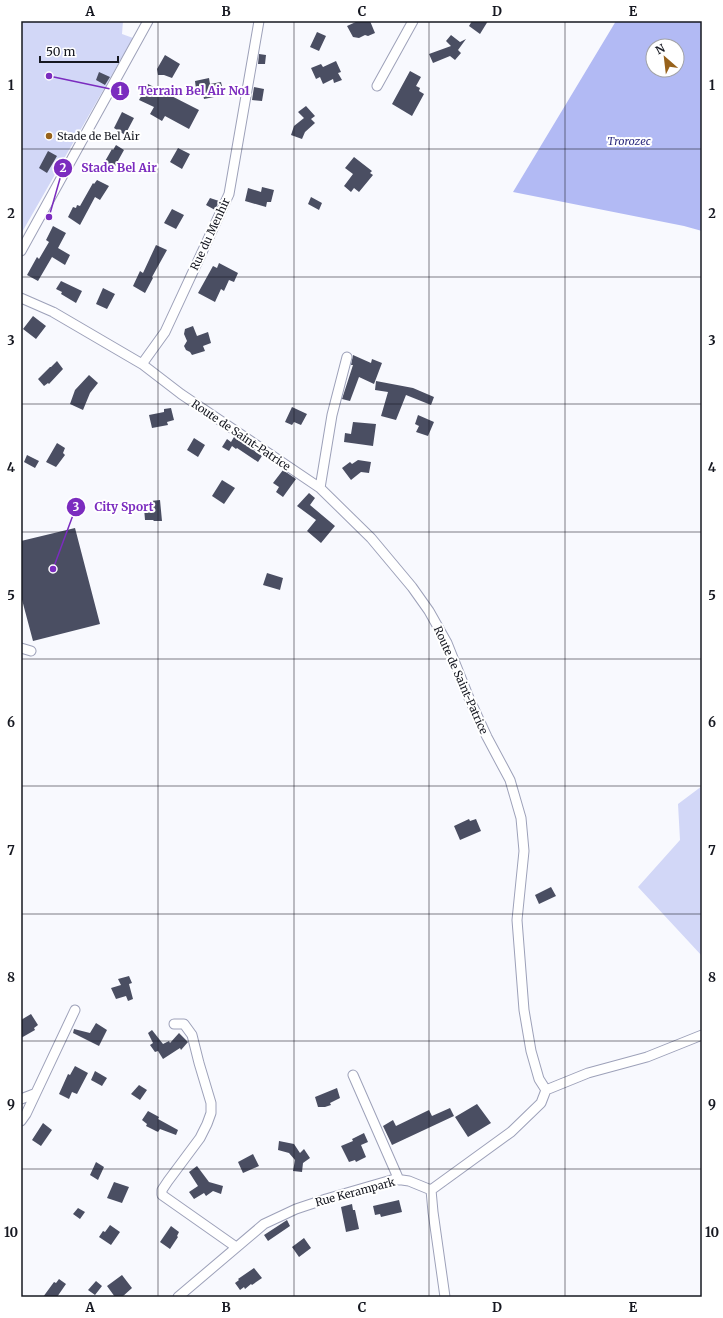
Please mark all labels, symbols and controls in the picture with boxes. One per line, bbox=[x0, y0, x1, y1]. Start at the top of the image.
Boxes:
text: A bbox=[84, 3, 95, 20]
text: B bbox=[221, 3, 231, 20]
text: C bbox=[358, 3, 367, 20]
text: D bbox=[492, 3, 502, 20]
text: E bbox=[629, 3, 638, 20]
scale bar bbox=[40, 38, 118, 64]
north arrow bbox=[645, 38, 685, 78]
text: N bbox=[653, 41, 668, 57]
text: 50 m bbox=[46, 44, 75, 59]
text: 1 bbox=[8, 77, 14, 94]
text: 1 bbox=[709, 77, 715, 94]
callout: Terrain Bel Air No1 bbox=[110, 79, 258, 103]
text: 1 bbox=[117, 83, 123, 98]
text: Terrain Bel Air No1 bbox=[138, 83, 250, 98]
place label: Stade de Bel Air bbox=[57, 129, 140, 143]
marker: Stade de Bel Air bbox=[44, 131, 54, 141]
park label: Trorozec bbox=[607, 134, 651, 148]
callout: Stade Bel Air bbox=[53, 156, 165, 180]
text: 2 bbox=[59, 160, 67, 175]
text: Stade Bel Air bbox=[81, 160, 157, 175]
street label: Rue du Menhir bbox=[187, 195, 233, 272]
text: 2 bbox=[7, 205, 15, 222]
text: 2 bbox=[708, 205, 716, 222]
text: 3 bbox=[7, 332, 15, 349]
text: 3 bbox=[708, 332, 716, 349]
street label: Route de Saint-Patrice bbox=[189, 397, 293, 474]
text: 4 bbox=[7, 459, 16, 476]
text: 4 bbox=[708, 459, 717, 476]
callout: City Sport bbox=[66, 495, 162, 519]
text: 3 bbox=[73, 499, 80, 514]
text: City Sport bbox=[94, 499, 154, 514]
text: 5 bbox=[7, 587, 15, 604]
text: 5 bbox=[708, 587, 716, 604]
street label: Route de Saint-Patrice bbox=[431, 624, 491, 736]
text: 6 bbox=[7, 714, 15, 731]
text: 6 bbox=[708, 714, 716, 731]
text: 7 bbox=[7, 842, 15, 859]
text: 7 bbox=[708, 842, 716, 859]
text: 8 bbox=[7, 969, 15, 986]
text: 8 bbox=[708, 969, 716, 986]
text: 9 bbox=[7, 1096, 15, 1113]
text: 9 bbox=[708, 1096, 716, 1113]
street label: Rue Kerampark bbox=[314, 1175, 396, 1209]
text: 10 bbox=[4, 1224, 18, 1241]
text: 10 bbox=[705, 1224, 719, 1241]
text: A bbox=[84, 1299, 95, 1316]
text: B bbox=[221, 1299, 231, 1316]
text: C bbox=[358, 1299, 367, 1316]
text: D bbox=[492, 1299, 502, 1316]
text: E bbox=[629, 1299, 638, 1316]

